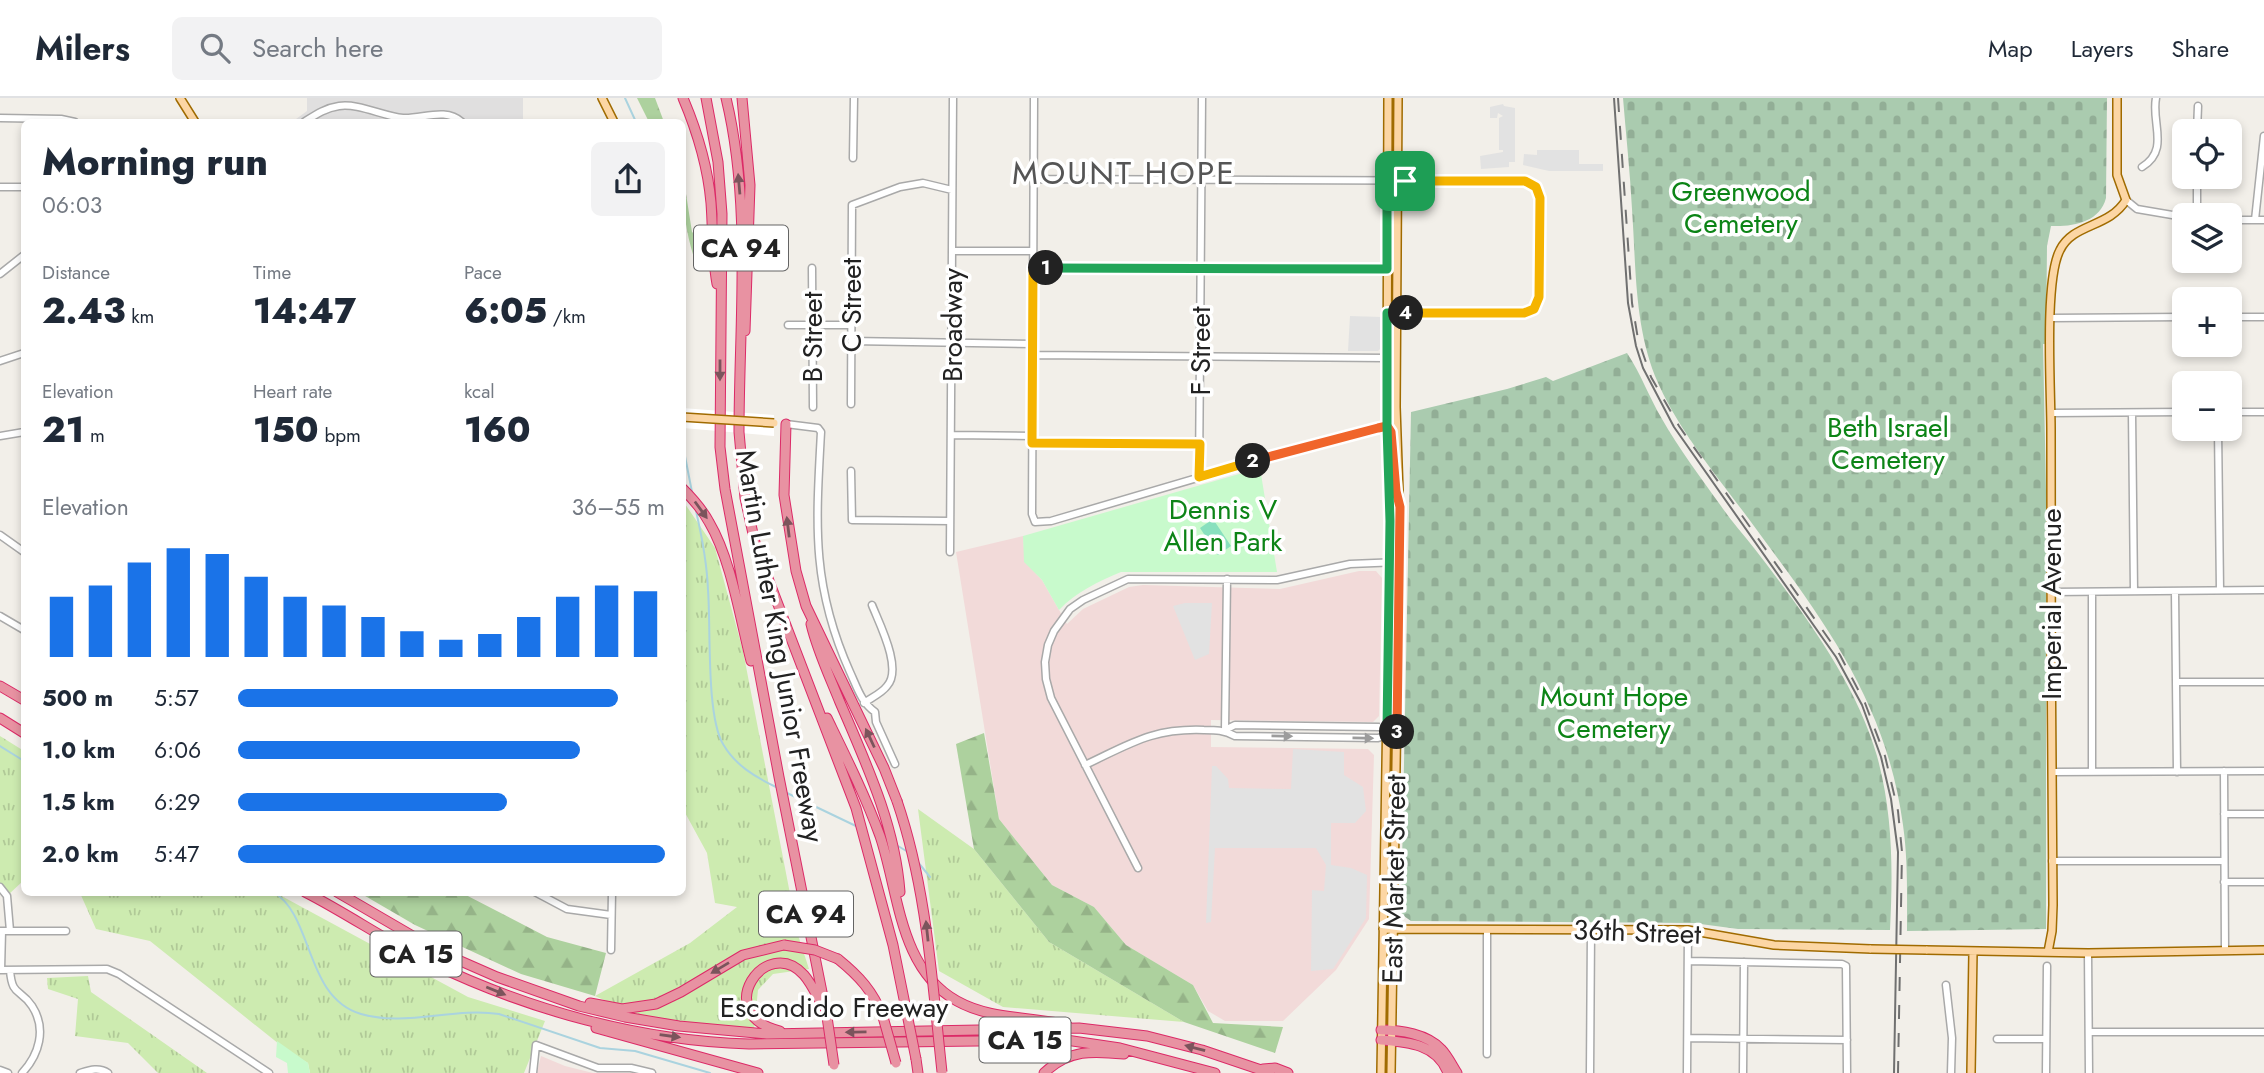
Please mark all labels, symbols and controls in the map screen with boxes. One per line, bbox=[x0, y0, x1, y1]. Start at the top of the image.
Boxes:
search box bbox=[172, 17, 662, 80]
text: Milers bbox=[35, 25, 130, 72]
icon: search bbox=[196, 29, 234, 67]
text: Search here bbox=[252, 29, 383, 67]
text: Map bbox=[1988, 31, 2033, 66]
text: Layers bbox=[2071, 31, 2133, 66]
text: Share bbox=[2171, 31, 2229, 66]
map controls bbox=[2172, 119, 2242, 441]
button: locate bbox=[2172, 119, 2242, 189]
text: Morning run bbox=[42, 134, 268, 189]
button: share bbox=[591, 142, 665, 216]
district label: MOUNT HOPE bbox=[1012, 150, 1236, 196]
pin bbox=[1375, 151, 1435, 211]
icon: arrive bbox=[1386, 162, 1424, 200]
park label: Greenwood Cemetery bbox=[1671, 171, 1811, 244]
one-way arrow bbox=[733, 172, 744, 194]
text: 06:03 bbox=[42, 188, 102, 222]
button: layers bbox=[2172, 203, 2242, 273]
road number: CA 94 bbox=[694, 225, 788, 270]
pin: 1 bbox=[1028, 250, 1064, 286]
text: 1 bbox=[1041, 254, 1050, 281]
street label: C Street bbox=[831, 258, 872, 352]
text: Distance bbox=[42, 259, 110, 286]
text: Time bbox=[253, 259, 291, 286]
text: Pace bbox=[464, 259, 502, 286]
street label: Broadway bbox=[932, 267, 973, 382]
text: 2.43 bbox=[42, 286, 126, 336]
text: 14:47 bbox=[253, 286, 356, 336]
text: 6:05 bbox=[464, 286, 547, 336]
button: + bbox=[2172, 287, 2242, 357]
street label: B Street bbox=[792, 291, 833, 382]
pin: 4 bbox=[1388, 296, 1424, 330]
text: 4 bbox=[1399, 299, 1412, 326]
text: km bbox=[126, 303, 154, 330]
text: /km bbox=[547, 303, 586, 330]
street label: F Street bbox=[1180, 306, 1221, 396]
one-way arrow bbox=[714, 360, 726, 382]
button: − bbox=[2172, 371, 2242, 441]
text: Elevation bbox=[42, 378, 114, 405]
text: Heart rate bbox=[253, 378, 332, 405]
text: kcal bbox=[464, 378, 495, 405]
text: 21 bbox=[42, 405, 84, 455]
text: 150 bbox=[253, 405, 319, 455]
text: 160 bbox=[464, 405, 531, 455]
park label: Beth Israel Cemetery bbox=[1827, 407, 1949, 480]
text: m bbox=[84, 422, 105, 449]
text: bpm bbox=[319, 422, 361, 449]
pin: 2 bbox=[1236, 444, 1270, 478]
street label: Martin Luther King Junior Freeway bbox=[725, 446, 835, 846]
text: 2 bbox=[1246, 447, 1259, 474]
park label: Dennis V Allen Park bbox=[1164, 489, 1283, 562]
text: Elevation bbox=[42, 490, 129, 524]
text: 36–55 m bbox=[571, 490, 665, 524]
one-way arrow bbox=[694, 501, 708, 519]
street label: Imperial Avenue bbox=[2031, 508, 2072, 700]
one-way arrow bbox=[782, 516, 793, 538]
park label: Mount Hope Cemetery bbox=[1540, 676, 1688, 749]
text: 500 m bbox=[42, 681, 113, 715]
text: 5:57 bbox=[154, 681, 199, 715]
pin: 3 bbox=[1380, 714, 1414, 750]
text: 3 bbox=[1391, 718, 1402, 745]
one-way arrow bbox=[864, 728, 876, 748]
one-way arrow bbox=[1271, 731, 1293, 742]
one-way arrow bbox=[1353, 732, 1375, 744]
text: 1.0 km bbox=[42, 733, 115, 767]
text: 6:06 bbox=[154, 733, 201, 767]
street label: East Market Street bbox=[1372, 774, 1416, 984]
text: 1.5 km bbox=[42, 785, 115, 819]
text: 6:29 bbox=[154, 785, 200, 819]
text: 2.0 km bbox=[42, 837, 119, 871]
text: 5:47 bbox=[154, 837, 199, 871]
road number: CA 94 bbox=[759, 892, 853, 936]
street label: 36th Street bbox=[1572, 909, 1702, 955]
one-way arrow bbox=[921, 920, 932, 942]
road number: CA 15 bbox=[370, 932, 462, 976]
one-way arrow bbox=[711, 962, 730, 974]
one-way arrow bbox=[486, 985, 507, 996]
street label: Escondido Freeway bbox=[720, 987, 949, 1028]
road number: CA 15 bbox=[979, 1018, 1070, 1063]
one-way arrow bbox=[845, 1026, 867, 1038]
one-way arrow bbox=[659, 1031, 681, 1042]
one-way arrow bbox=[1184, 1042, 1206, 1053]

